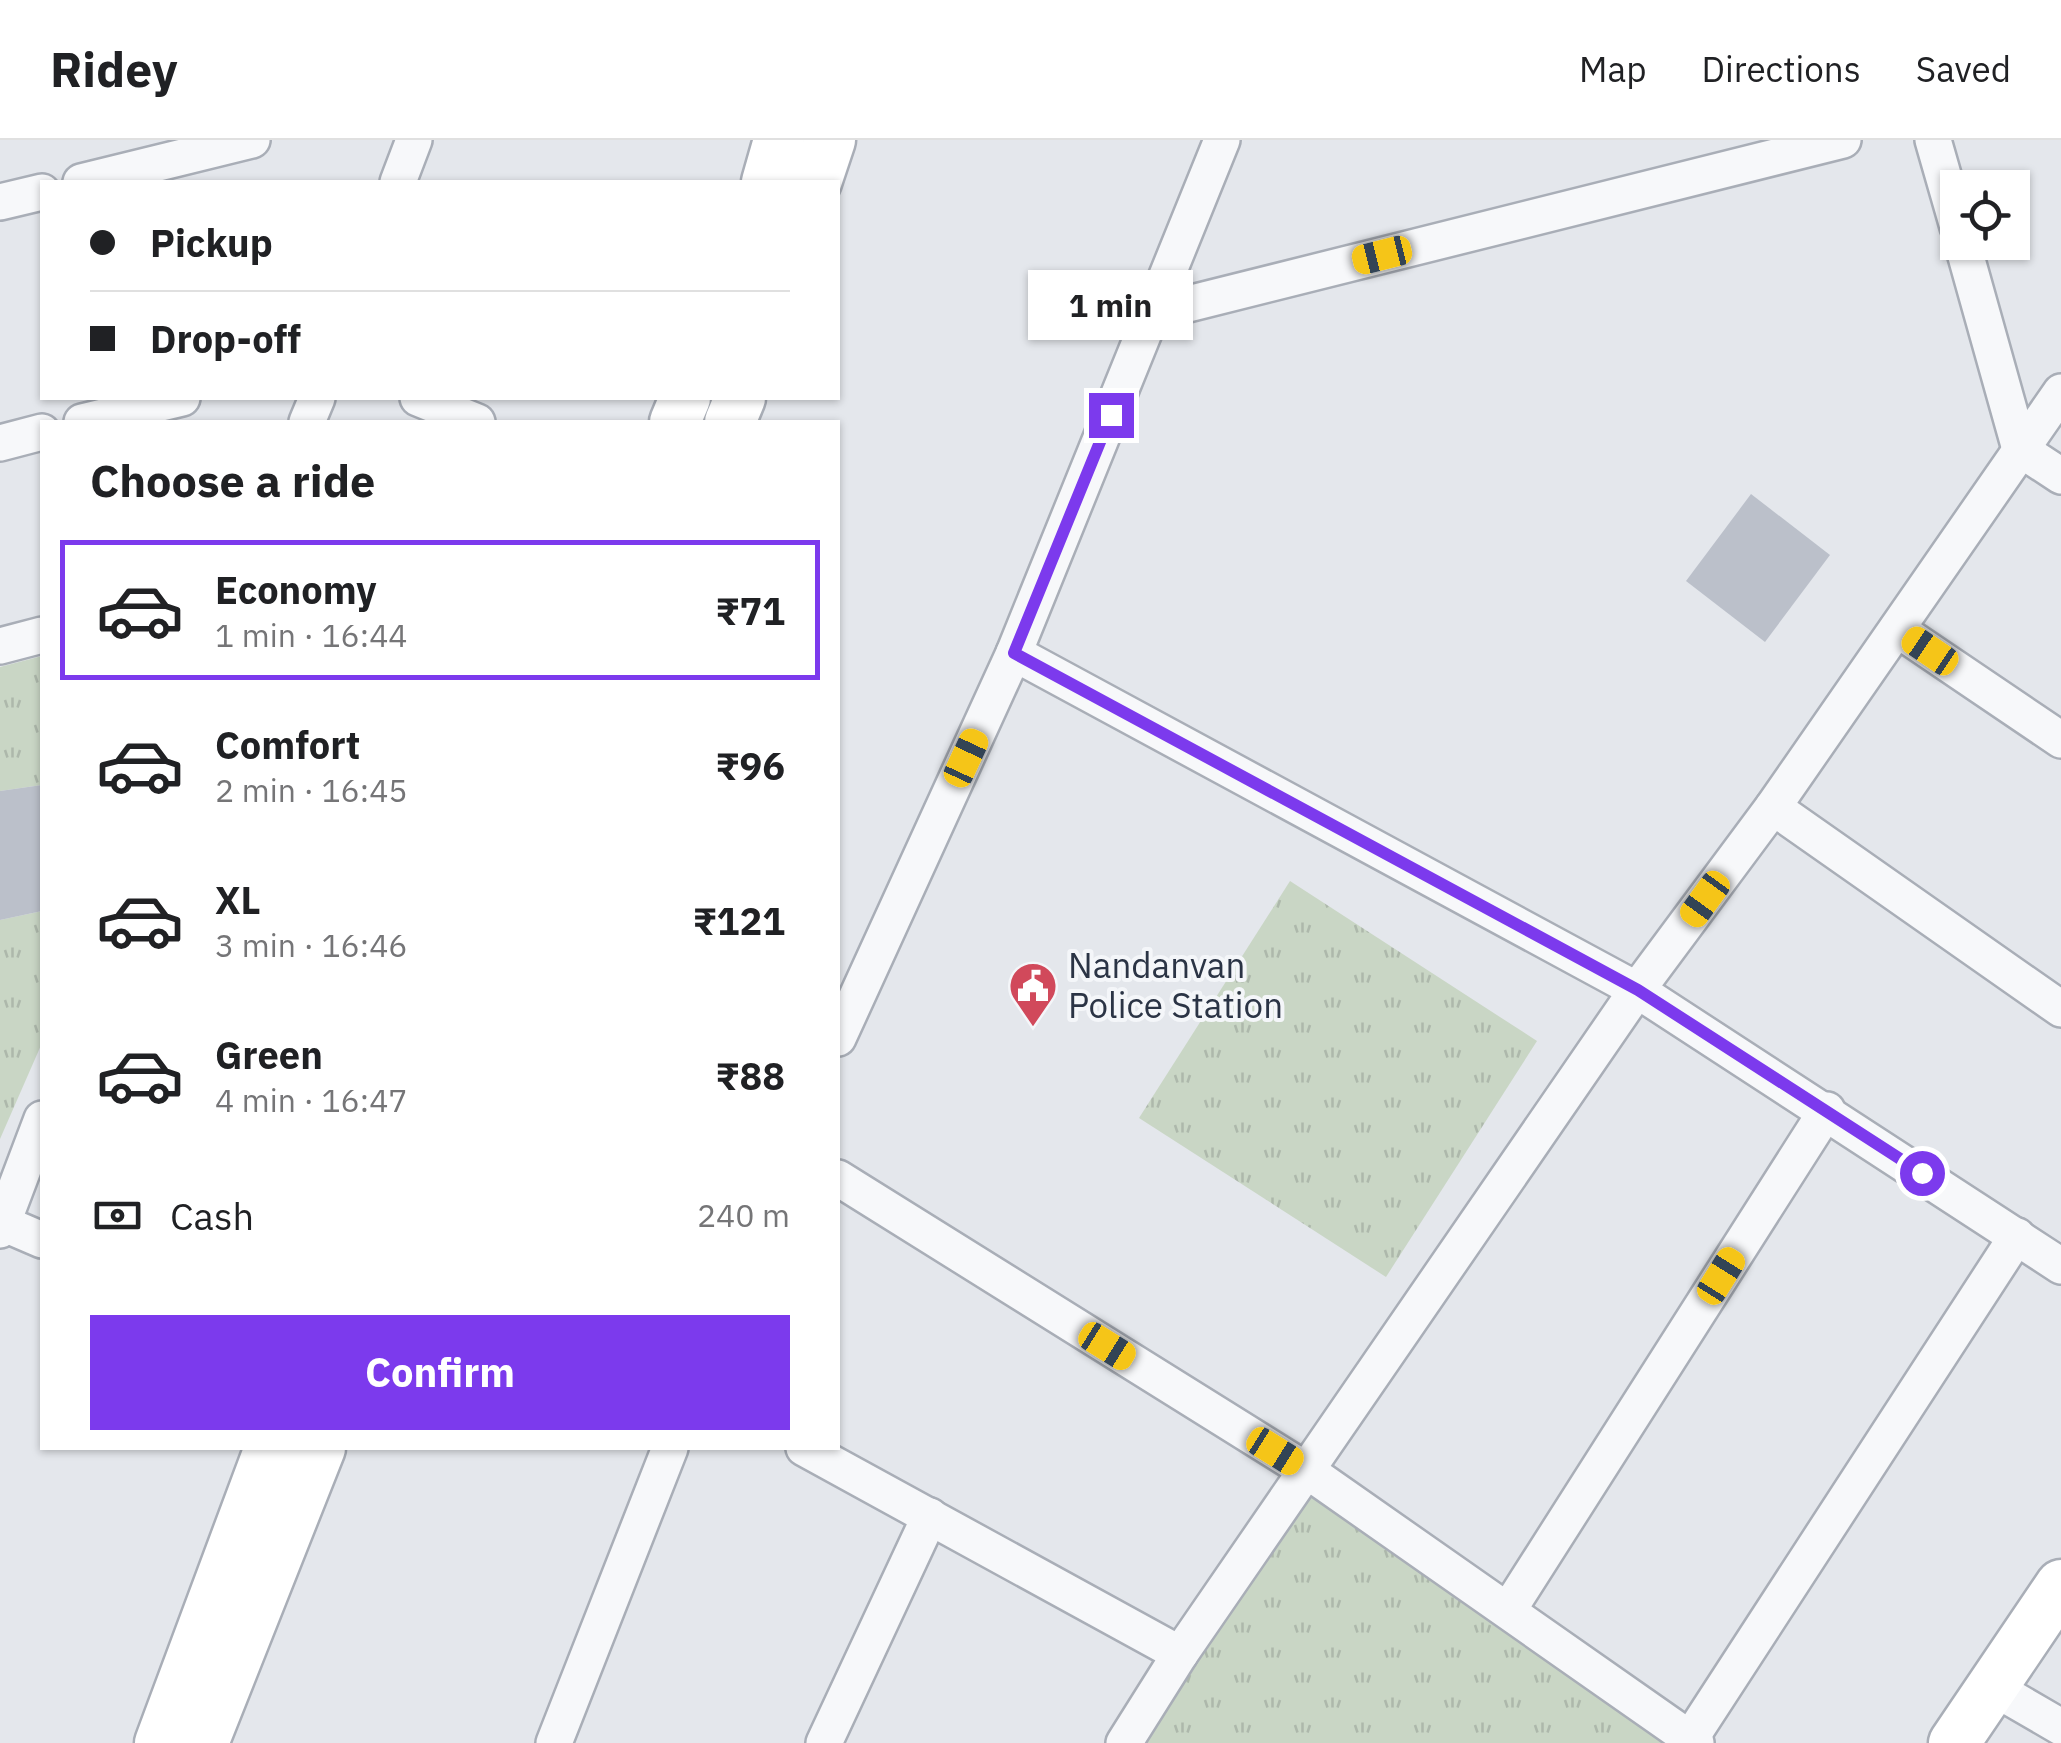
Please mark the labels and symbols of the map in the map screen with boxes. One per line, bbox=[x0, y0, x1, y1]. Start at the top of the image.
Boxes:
car bbox=[1349, 233, 1415, 277]
callout: 1 min bbox=[1028, 270, 1194, 340]
route end bbox=[1089, 393, 1134, 438]
car bbox=[1897, 622, 1963, 680]
car bbox=[940, 724, 992, 792]
car bbox=[1675, 866, 1735, 932]
place label: Nandanvan Police Station bbox=[1068, 942, 1283, 1028]
public building icon: Nandanvan Police Station bbox=[1007, 960, 1059, 1028]
route start bbox=[1900, 1151, 1945, 1196]
car bbox=[1692, 1243, 1750, 1309]
car bbox=[1074, 1317, 1140, 1375]
car bbox=[1242, 1422, 1308, 1480]

